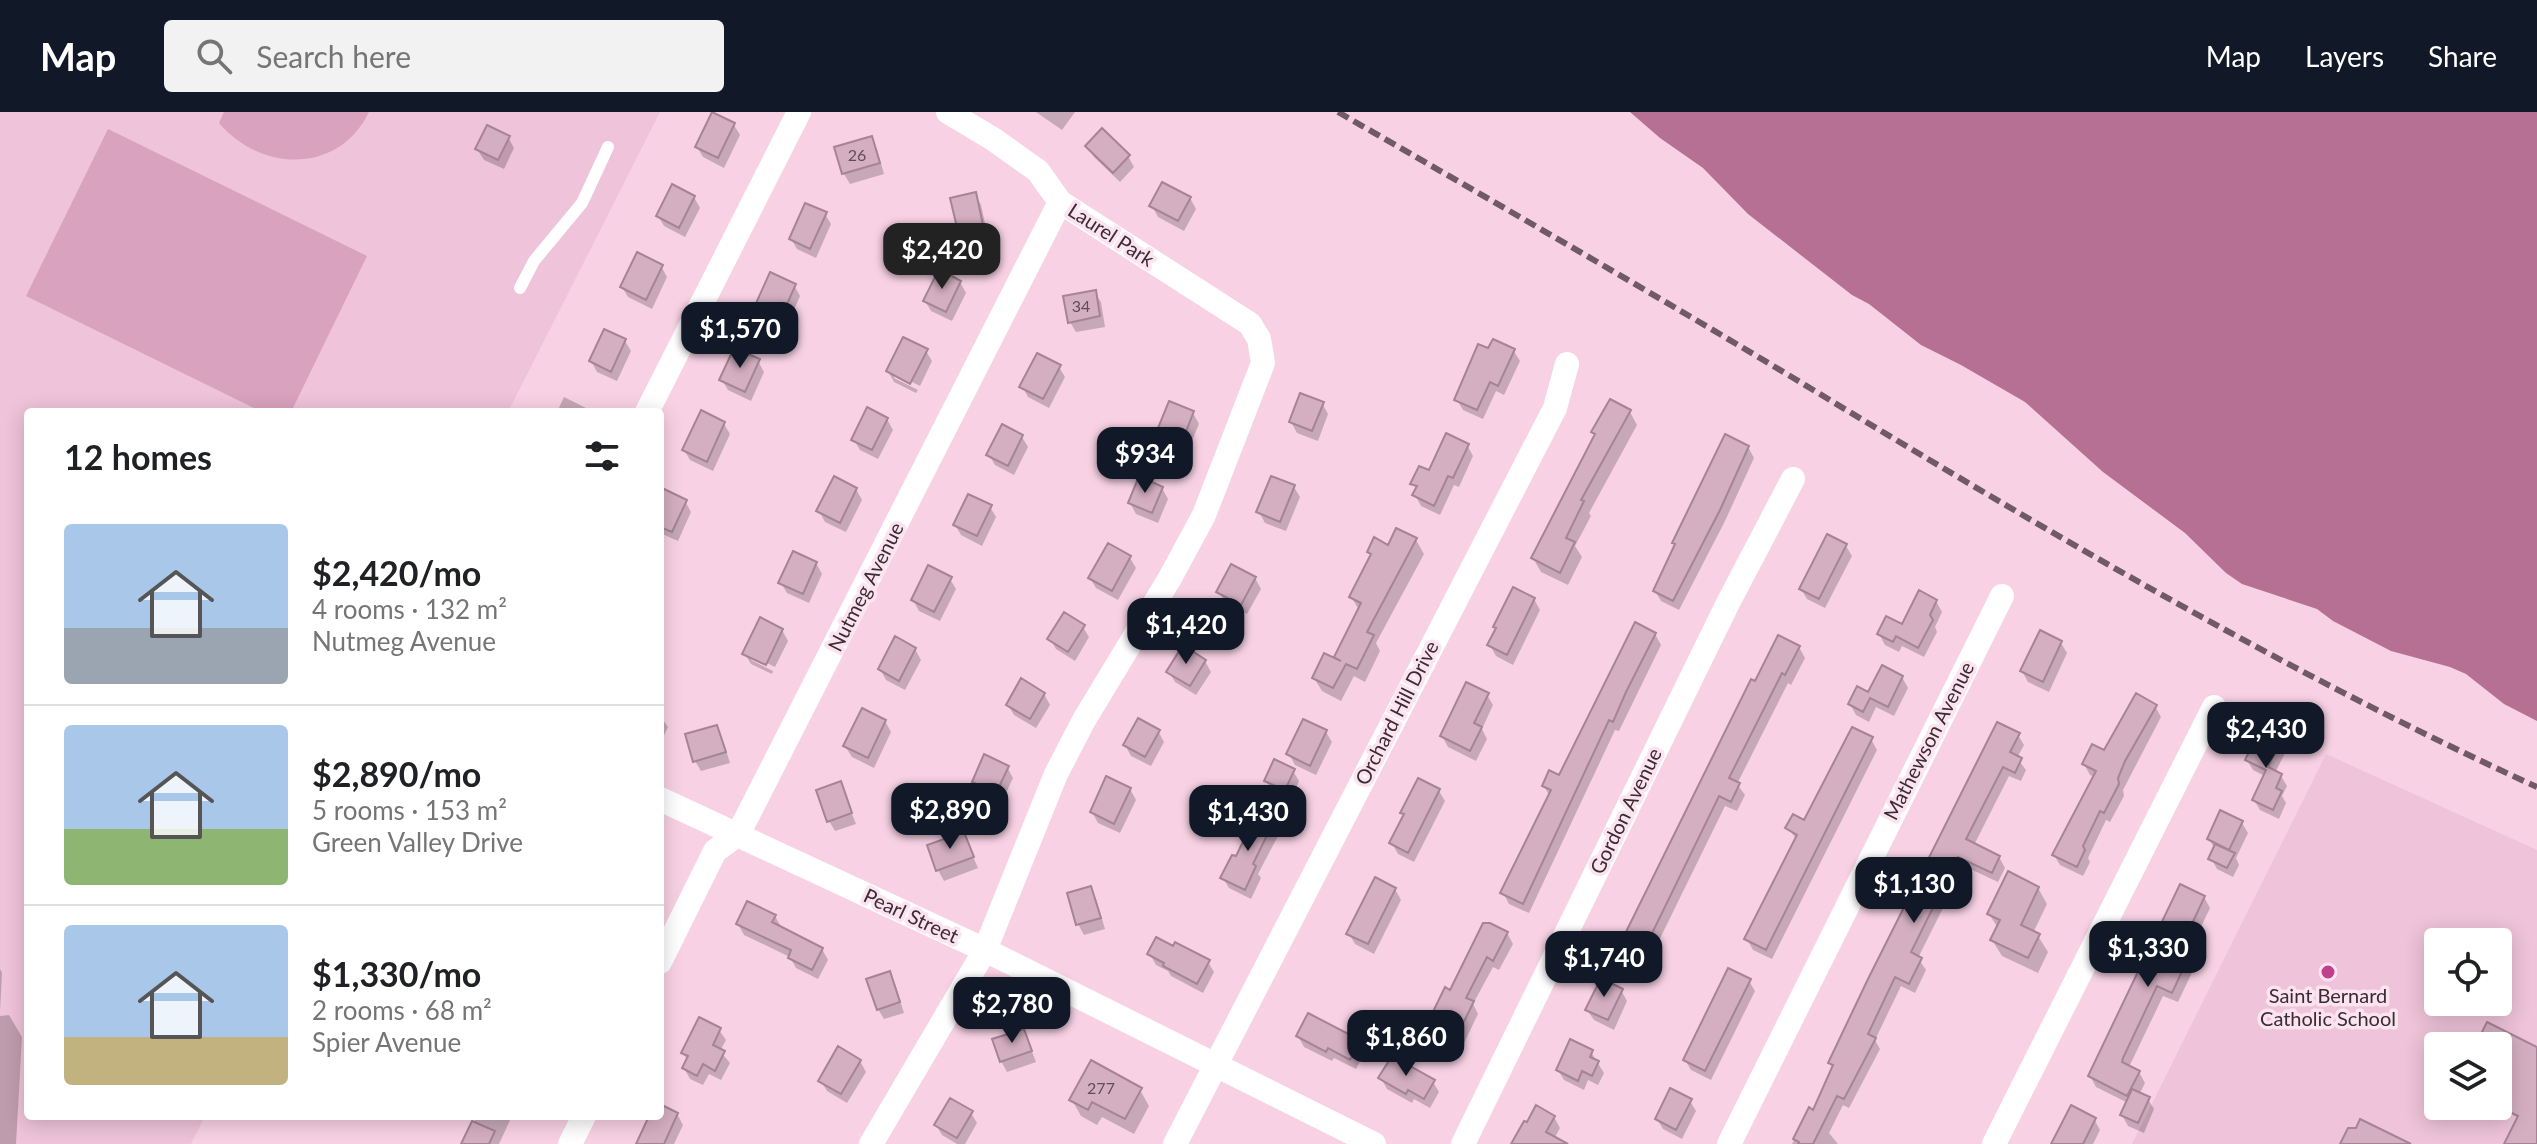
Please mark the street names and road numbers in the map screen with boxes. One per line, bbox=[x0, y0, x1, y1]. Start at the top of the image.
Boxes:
street label: Laurel Park bbox=[1064, 197, 1160, 271]
street label: Nutmeg Avenue bbox=[822, 518, 908, 655]
street label: Orchard Hill Drive bbox=[1349, 636, 1443, 789]
street label: Mathewson Avenue bbox=[1878, 657, 1978, 824]
street label: Gordon Avenue bbox=[1584, 744, 1666, 877]
street label: Pearl Street bbox=[860, 883, 963, 947]

